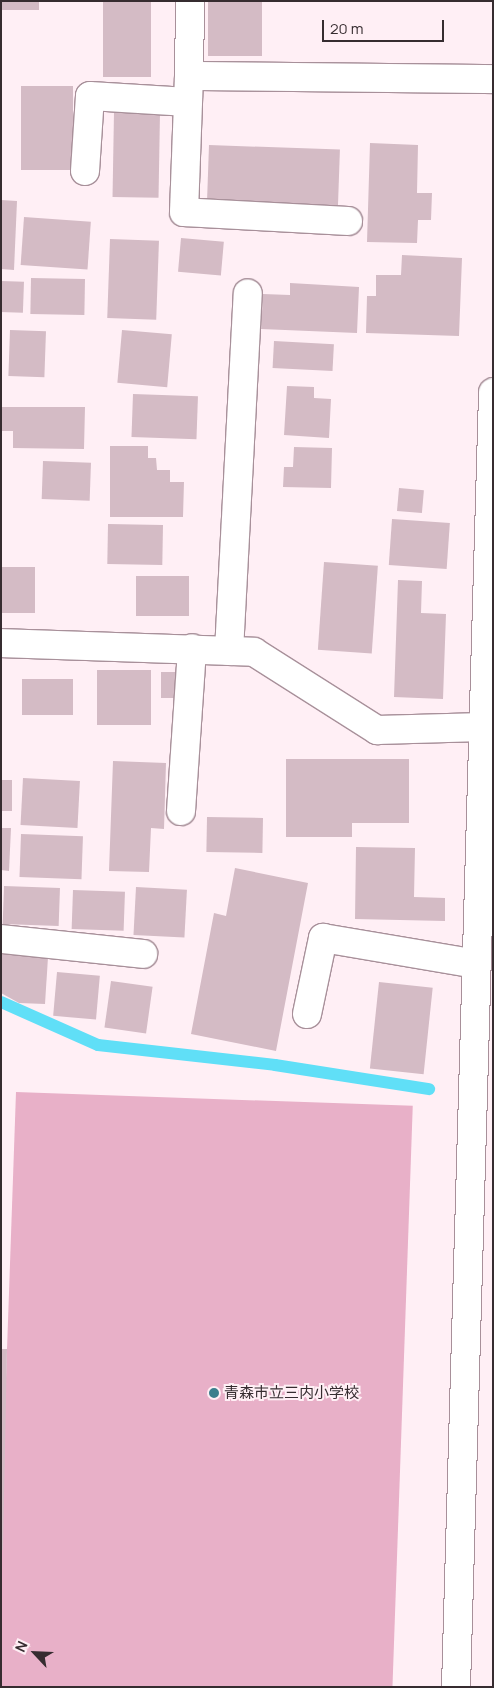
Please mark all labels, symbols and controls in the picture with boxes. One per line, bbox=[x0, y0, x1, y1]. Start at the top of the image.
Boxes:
scale bar bbox=[324, 10, 446, 42]
text: 20 m bbox=[330, 18, 363, 39]
place label: 青森市立三内小学校 bbox=[224, 1384, 359, 1402]
marker: 青森市立三内小学校 bbox=[208, 1387, 220, 1399]
north arrow bbox=[10, 1628, 60, 1678]
text: N bbox=[10, 1638, 32, 1655]

